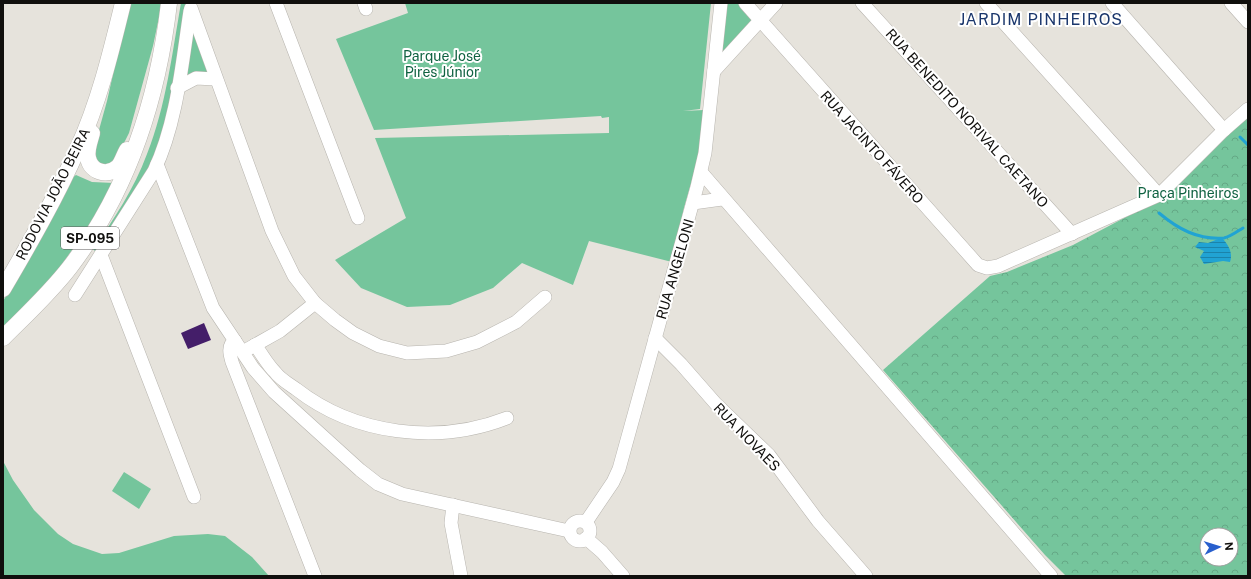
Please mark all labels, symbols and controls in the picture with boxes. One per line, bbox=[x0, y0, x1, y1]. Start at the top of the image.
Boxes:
district label: JARDIM PINHEIROS bbox=[959, 10, 1123, 29]
street label: RUA BENEDITO NORIVAL CAETANO bbox=[883, 25, 1051, 211]
park label: Parque José Pires Júnior bbox=[403, 48, 481, 80]
street label: RUA JACINTO FÁVERO bbox=[817, 87, 927, 207]
street label: RODOVIA JOÃO BEIRA bbox=[12, 125, 93, 263]
park label: Praça Pinheiros bbox=[1138, 185, 1238, 201]
street label: RUA ANGELONI bbox=[653, 217, 697, 321]
road number: SP-095 bbox=[61, 227, 119, 249]
street label: RUA NOVAES bbox=[711, 400, 783, 474]
north arrow bbox=[1199, 527, 1239, 567]
text: N bbox=[1223, 542, 1235, 551]

